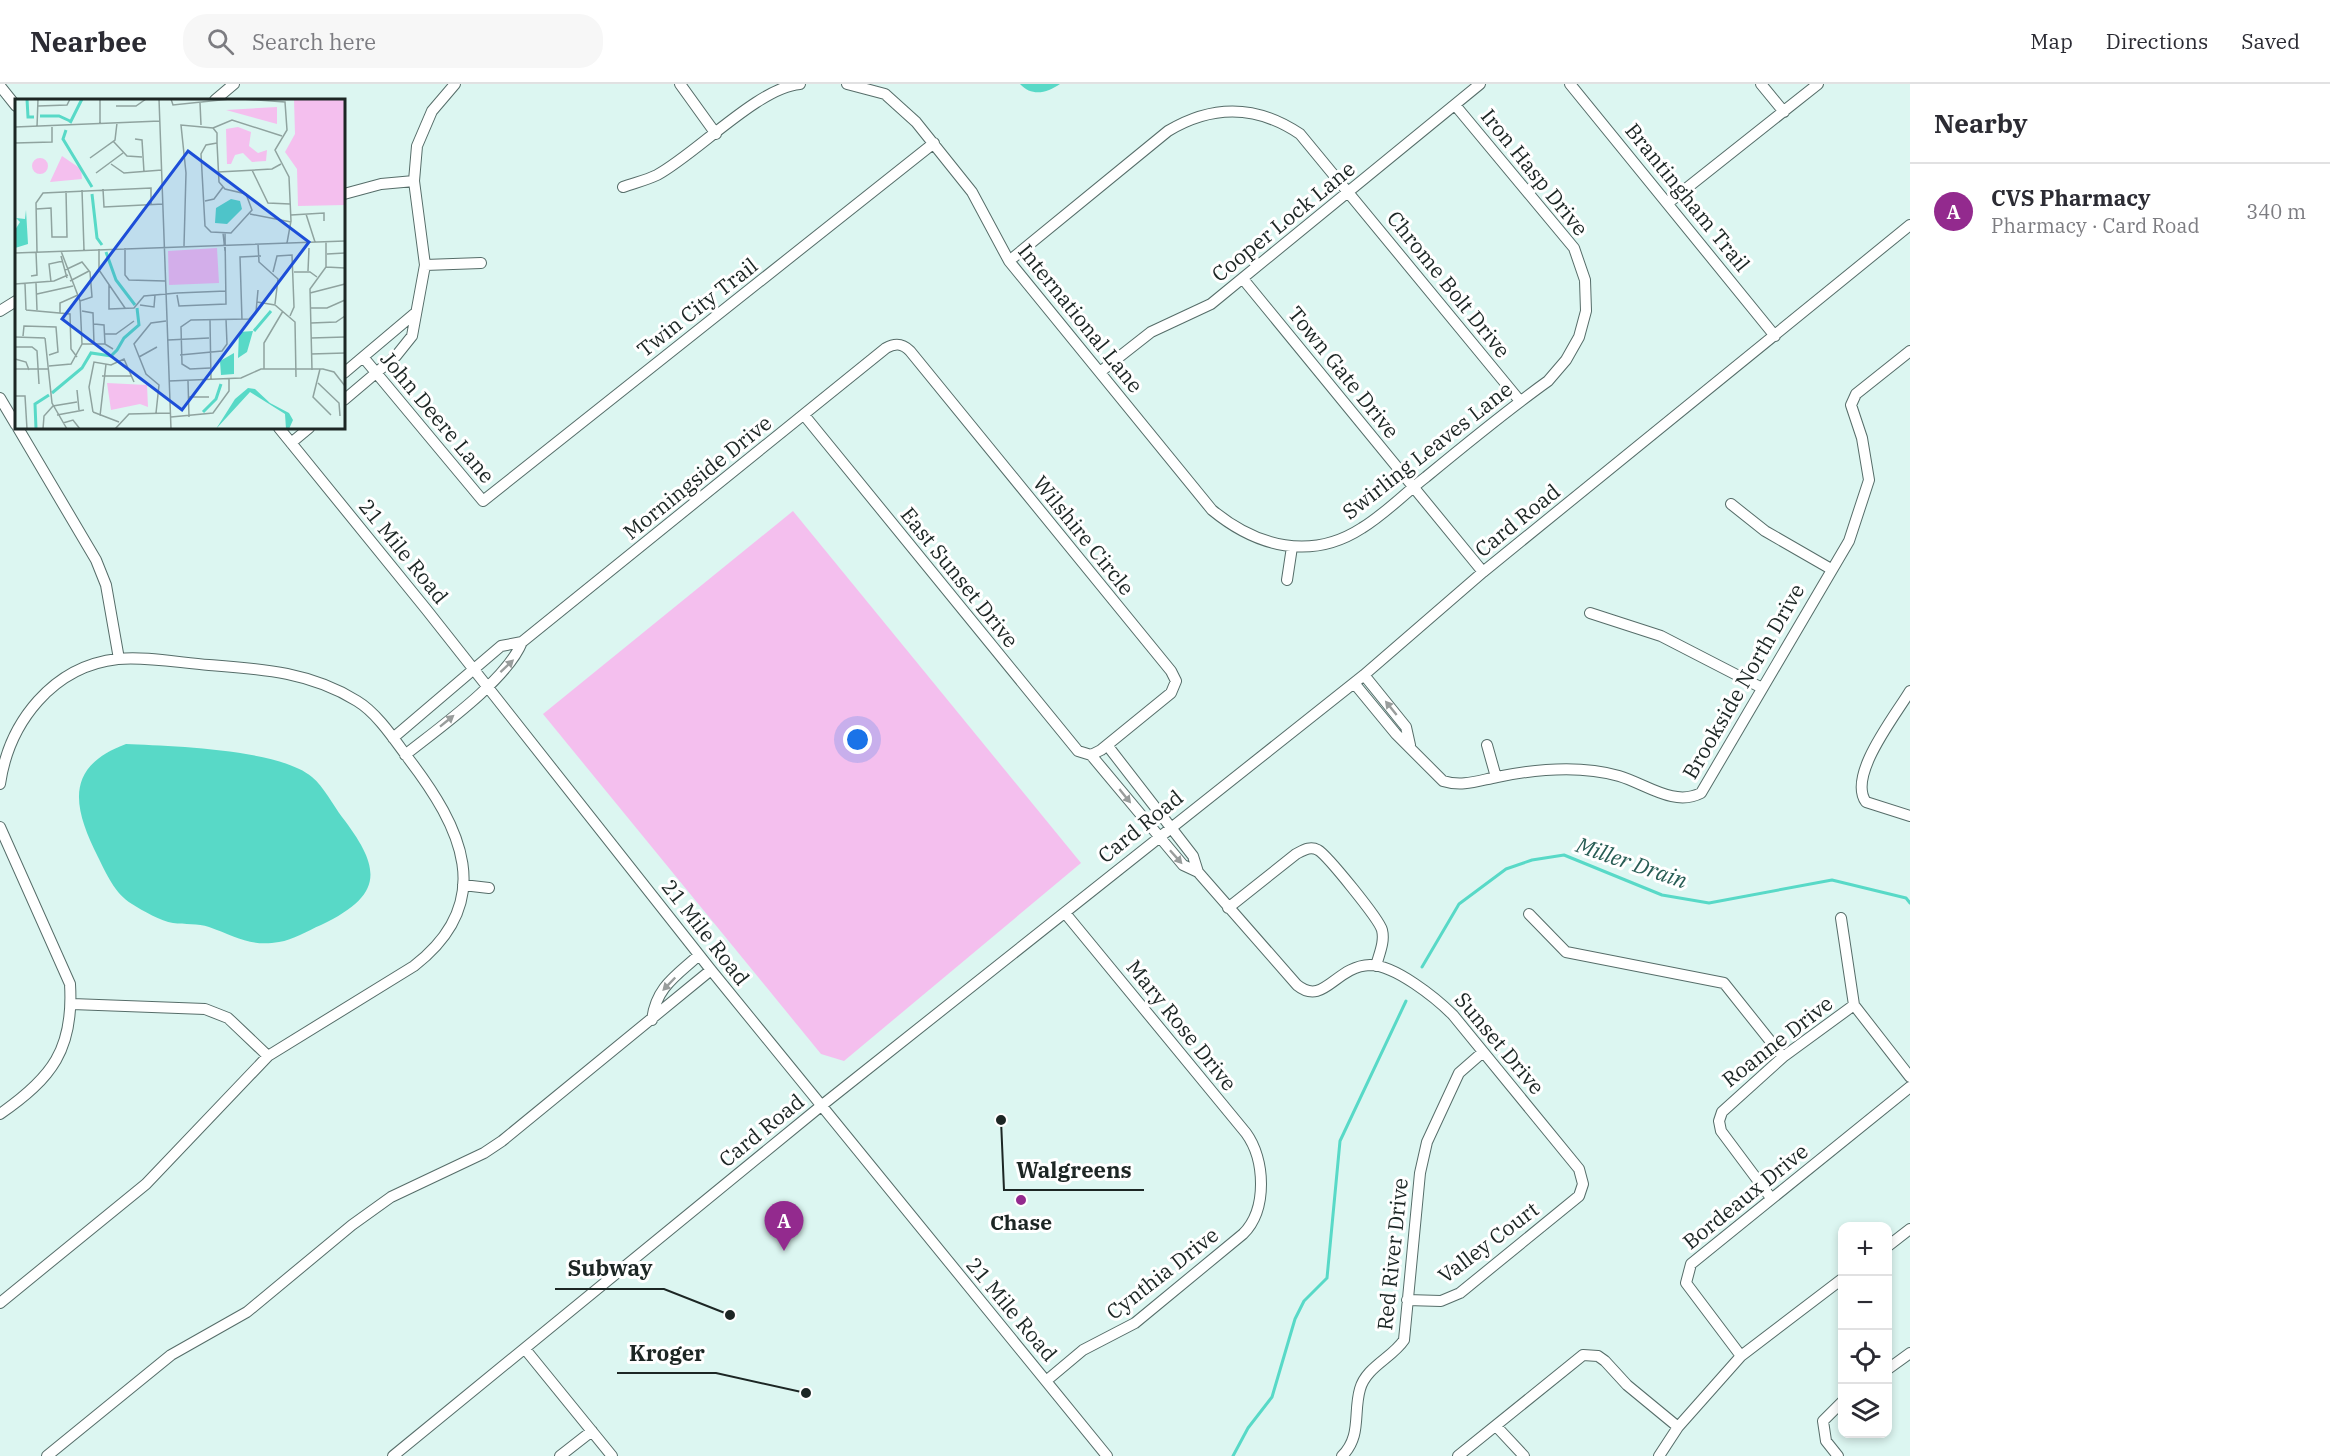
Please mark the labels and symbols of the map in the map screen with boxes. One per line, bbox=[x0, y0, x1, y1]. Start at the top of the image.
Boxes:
inset map bbox=[15, 99, 345, 429]
street label: Iron Hasp Drive bbox=[1475, 103, 1595, 241]
street label: Brantingham Trail bbox=[1619, 117, 1757, 277]
street label: Cooper Lock Lane bbox=[1205, 154, 1361, 288]
street label: Chrome Bolt Drive bbox=[1381, 205, 1517, 363]
street label: International Lane bbox=[1012, 238, 1150, 398]
street label: Twin City Trail bbox=[631, 251, 763, 363]
street label: Town Gate Drive bbox=[1282, 300, 1406, 444]
street label: John Deere Lane bbox=[375, 345, 501, 489]
street label: Swirling Leaves Lane bbox=[1336, 375, 1518, 525]
street label: Morningside Drive bbox=[617, 409, 777, 545]
street label: Wilshire Circle bbox=[1027, 469, 1141, 601]
street label: Card Road bbox=[1469, 477, 1566, 563]
street label: 21 Mile Road bbox=[353, 493, 455, 610]
street label: East Sunset Drive bbox=[895, 501, 1025, 653]
street label: Brookside North Drive bbox=[1676, 578, 1810, 784]
one-way arrow bbox=[499, 660, 514, 673]
one-way arrow bbox=[1384, 700, 1397, 716]
one-way arrow bbox=[439, 715, 455, 728]
your location bbox=[843, 725, 872, 754]
street label: Card Road bbox=[1092, 783, 1189, 869]
one-way arrow bbox=[1118, 788, 1131, 804]
water label: Miller Drain bbox=[1572, 829, 1692, 895]
one-way arrow bbox=[1169, 850, 1183, 865]
street label: 21 Mile Road bbox=[656, 873, 756, 991]
street label: Mary Rose Drive bbox=[1121, 954, 1243, 1096]
one-way arrow bbox=[662, 976, 676, 990]
street label: Sunset Drive bbox=[1449, 986, 1551, 1100]
street label: Roanne Drive bbox=[1716, 989, 1838, 1093]
street label: Card Road bbox=[713, 1087, 810, 1173]
street label: Bordeaux Drive bbox=[1677, 1137, 1813, 1255]
callout: Walgreens bbox=[1004, 1150, 1144, 1190]
text: Walgreens bbox=[1016, 1155, 1132, 1184]
street label: Red River Drive bbox=[1370, 1176, 1414, 1332]
marker: Chase bbox=[1014, 1193, 1028, 1207]
street label: Valley Court bbox=[1432, 1195, 1544, 1289]
pin: A bbox=[764, 1202, 804, 1251]
place label: Chase bbox=[990, 1208, 1052, 1236]
street label: Cynthia Drive bbox=[1100, 1220, 1224, 1326]
callout: Subway bbox=[555, 1249, 664, 1289]
street label: 21 Mile Road bbox=[960, 1251, 1064, 1367]
text: Subway bbox=[567, 1253, 653, 1282]
callout: Kroger bbox=[617, 1333, 716, 1373]
text: Kroger bbox=[629, 1338, 705, 1367]

